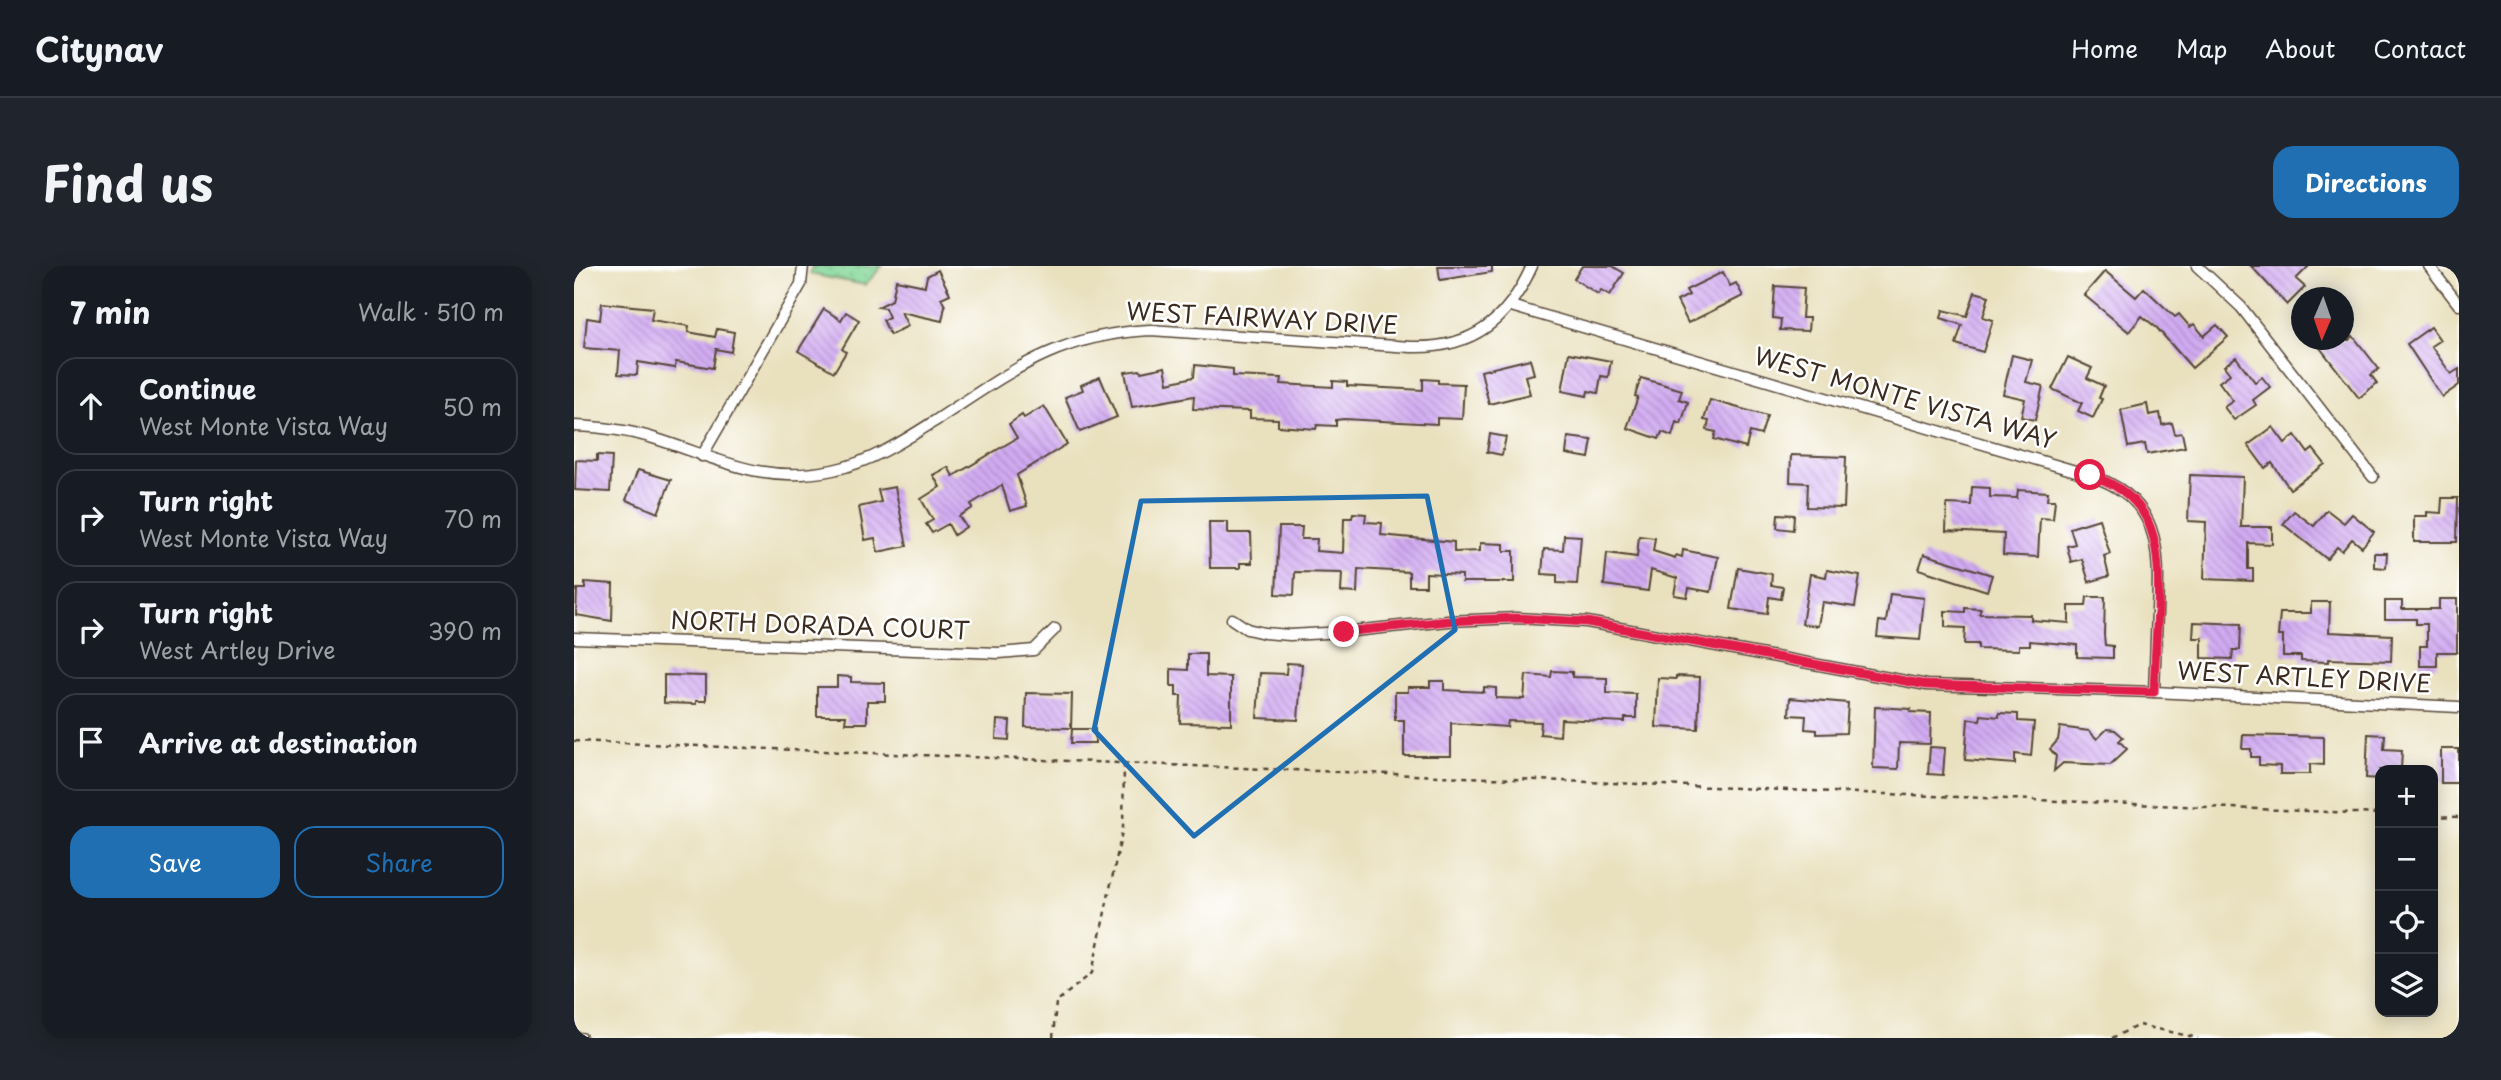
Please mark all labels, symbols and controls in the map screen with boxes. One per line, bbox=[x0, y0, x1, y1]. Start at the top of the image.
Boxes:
text: Citynav bbox=[35, 23, 163, 73]
text: Home bbox=[2071, 30, 2138, 66]
text: Map bbox=[2176, 30, 2227, 66]
text: About bbox=[2265, 30, 2335, 66]
text: Contact bbox=[2373, 30, 2466, 66]
text: Find us bbox=[42, 145, 213, 219]
button: Directions bbox=[2273, 146, 2459, 218]
north arrow bbox=[2291, 287, 2354, 350]
text: 7 min bbox=[70, 289, 151, 334]
street label: WEST FAIRWAY DRIVE bbox=[1125, 292, 1399, 342]
text: Walk · 510 m bbox=[358, 294, 504, 329]
street label: WEST MONTE VISTA WAY bbox=[1750, 337, 2061, 457]
text: Continue bbox=[139, 369, 256, 408]
icon: ahead bbox=[72, 387, 110, 425]
text: 50 m bbox=[442, 389, 502, 424]
text: West Monte Vista Way bbox=[139, 408, 388, 443]
route start bbox=[2074, 459, 2105, 490]
text: Turn right bbox=[139, 481, 273, 520]
icon: right bbox=[72, 499, 110, 537]
text: 70 m bbox=[444, 501, 502, 536]
text: West Monte Vista Way bbox=[139, 520, 388, 555]
text: Turn right bbox=[139, 593, 273, 632]
street label: NORTH DORADA COURT bbox=[670, 601, 971, 647]
icon: right bbox=[72, 611, 110, 649]
text: 390 m bbox=[428, 613, 502, 648]
route end bbox=[1328, 616, 1359, 647]
text: West Artley Drive bbox=[139, 632, 335, 667]
street label: WEST ARTLEY DRIVE bbox=[2176, 651, 2432, 701]
icon: arrive bbox=[72, 723, 110, 761]
text: Arrive at destination bbox=[139, 723, 418, 762]
map controls bbox=[2375, 765, 2438, 1017]
button: + bbox=[2375, 765, 2438, 828]
button: Save bbox=[70, 826, 280, 898]
button: Share bbox=[294, 826, 504, 898]
button: − bbox=[2375, 828, 2438, 891]
button: locate bbox=[2375, 891, 2438, 954]
button: layers bbox=[2375, 954, 2438, 1017]

